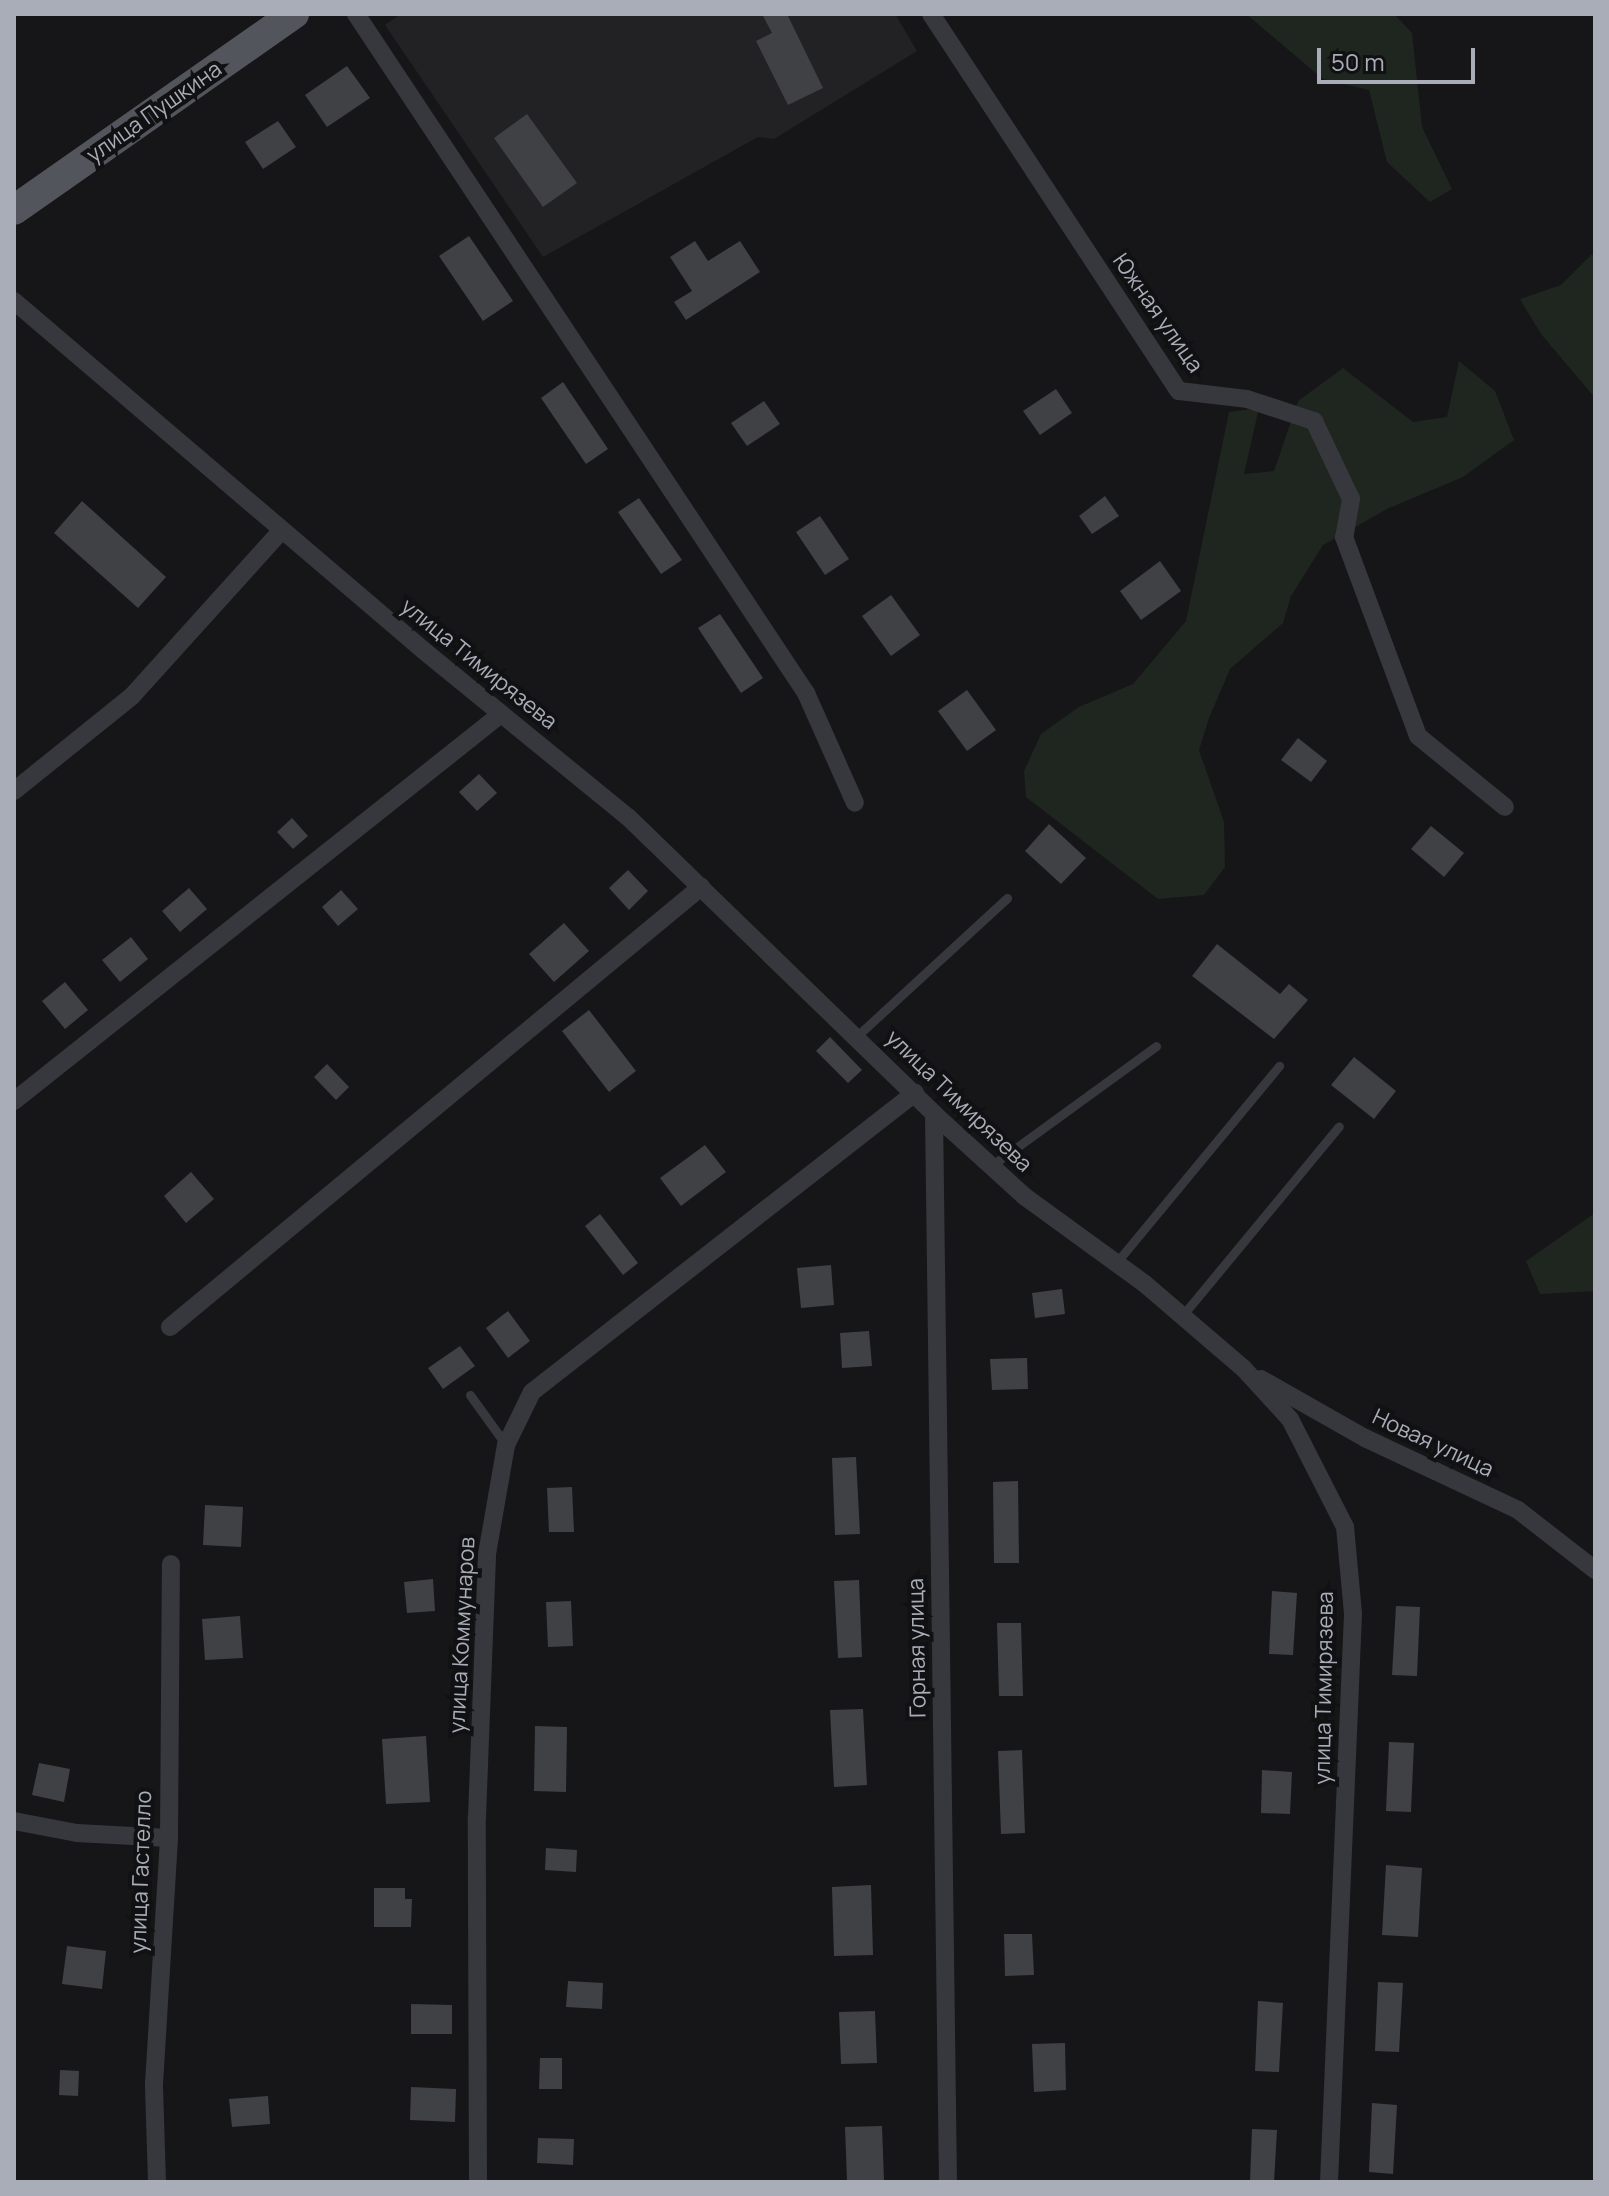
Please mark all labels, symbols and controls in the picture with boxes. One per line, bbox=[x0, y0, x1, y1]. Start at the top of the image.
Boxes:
scale bar bbox=[1321, 32, 1479, 82]
text: 50 m bbox=[1331, 45, 1385, 78]
street label: улица Пушкина bbox=[81, 56, 227, 168]
street label: Южная улица bbox=[1107, 248, 1209, 378]
street label: улица Тимирязева bbox=[396, 593, 562, 735]
street label: улица Тимирязева bbox=[880, 1024, 1038, 1178]
street label: Новая улица bbox=[1368, 1403, 1498, 1483]
street label: улица Коммунаров bbox=[444, 1536, 480, 1734]
street label: Горная улица bbox=[903, 1578, 931, 1718]
street label: улица Тимирязева bbox=[1309, 1591, 1339, 1785]
street label: улица Гастелло bbox=[125, 1790, 157, 1954]

